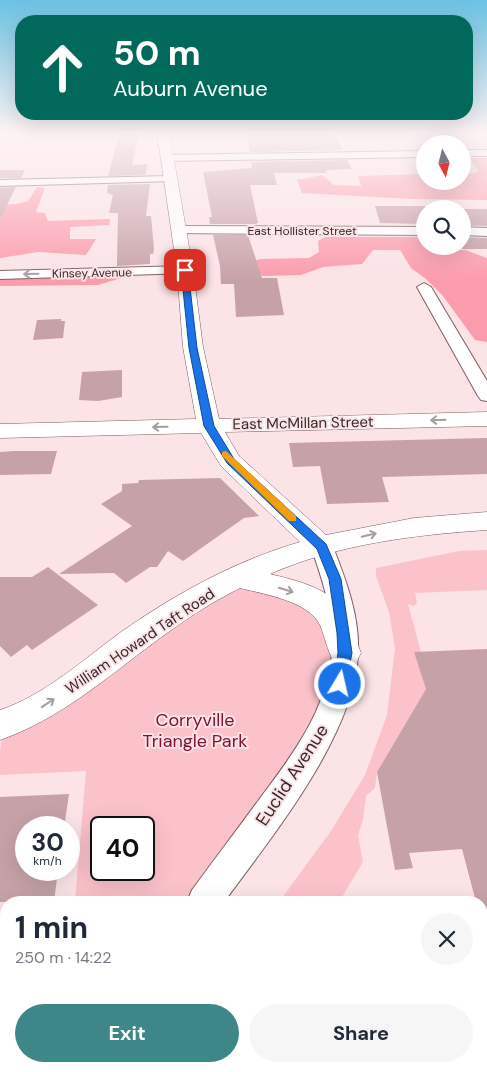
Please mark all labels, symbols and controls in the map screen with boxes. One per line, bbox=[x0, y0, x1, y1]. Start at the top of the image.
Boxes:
text: 50 m bbox=[113, 30, 201, 76]
icon: ahead bbox=[30, 35, 95, 100]
text: Auburn Avenue bbox=[113, 74, 268, 103]
north arrow bbox=[416, 135, 471, 190]
map controls bbox=[416, 135, 471, 255]
button: search bbox=[416, 200, 471, 255]
street label: East Hollister Street bbox=[247, 223, 357, 239]
pin bbox=[164, 249, 206, 291]
icon: arrive bbox=[171, 256, 199, 284]
street label: Kinsey Avenue bbox=[52, 264, 132, 282]
one-way arrow bbox=[23, 269, 40, 279]
street label: East McMillan Street bbox=[232, 412, 374, 434]
one-way arrow bbox=[431, 415, 447, 425]
one-way arrow bbox=[152, 422, 168, 432]
one-way arrow bbox=[361, 530, 377, 539]
street label: William Howard Taft Road bbox=[61, 583, 219, 699]
one-way arrow bbox=[278, 586, 294, 596]
position arrow bbox=[313, 657, 365, 709]
one-way arrow bbox=[41, 698, 55, 708]
park label: Corryville Triangle Park bbox=[143, 708, 247, 753]
street label: Euclid Avenue bbox=[250, 720, 334, 830]
speed limit sign: 40 bbox=[90, 816, 155, 881]
text: 30 bbox=[31, 826, 64, 859]
text: km/h bbox=[33, 853, 62, 869]
text: 1 min bbox=[15, 908, 88, 947]
button: close bbox=[421, 913, 473, 965]
text: 250 m · 14:22 bbox=[15, 947, 111, 968]
button: Exit bbox=[15, 1004, 239, 1062]
button: Share bbox=[249, 1004, 473, 1062]

